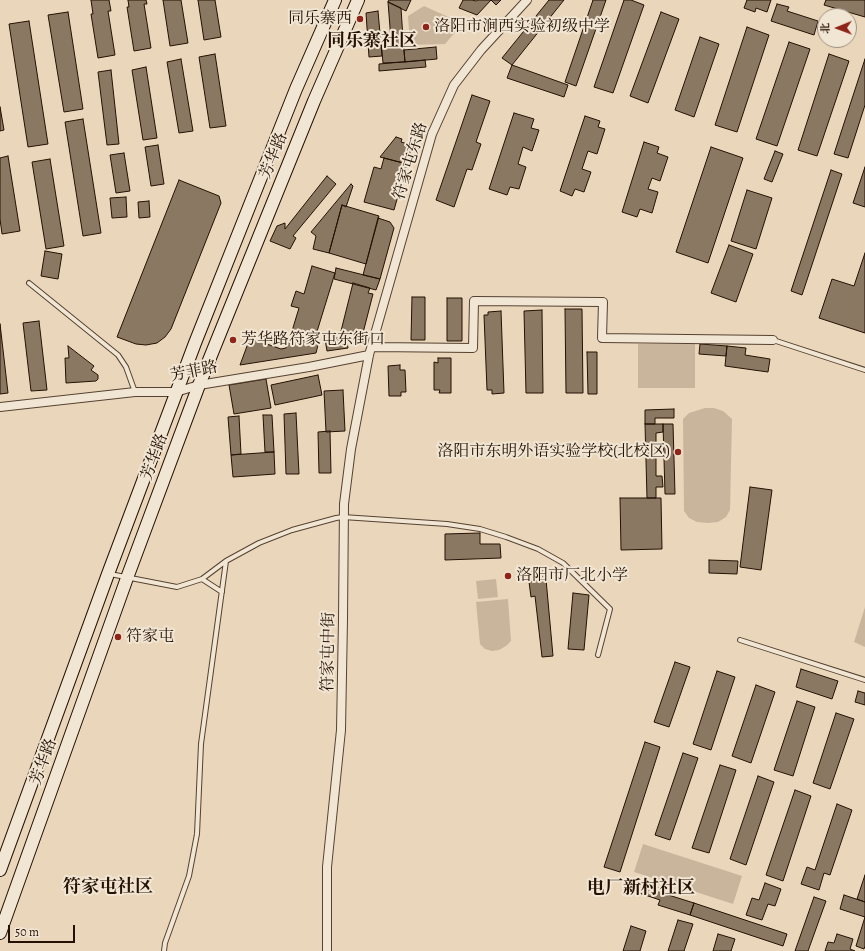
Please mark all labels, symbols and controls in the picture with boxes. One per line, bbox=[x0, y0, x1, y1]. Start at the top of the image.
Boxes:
north arrow bbox=[817, 8, 857, 48]
place label: 同乐寨西 bbox=[288, 9, 352, 29]
marker: 同乐寨西 bbox=[355, 14, 365, 24]
place label: 洛阳市涧西实验初级中学 bbox=[434, 17, 610, 37]
marker: 洛阳市涧西实验初级中学 bbox=[421, 22, 431, 32]
text: 北 bbox=[818, 23, 833, 34]
district label: 同乐寨社区 bbox=[327, 31, 417, 53]
street label: 符家屯东路 bbox=[390, 120, 432, 202]
street label: 芳华路 bbox=[256, 130, 292, 182]
place label: 芳华路符家屯东街口 bbox=[241, 330, 385, 350]
marker: 芳华路符家屯东街口 bbox=[228, 335, 238, 345]
street label: 芳菲路 bbox=[169, 358, 219, 386]
street label: 芳华路 bbox=[138, 431, 172, 483]
place label: 洛阳市东明外语实验学校(北校区) bbox=[437, 442, 670, 462]
marker: 洛阳市东明外语实验学校(北校区) bbox=[673, 447, 683, 457]
place label: 洛阳市厂北小学 bbox=[516, 566, 628, 586]
marker: 洛阳市厂北小学 bbox=[503, 571, 513, 581]
street label: 符家屯中街 bbox=[319, 612, 339, 692]
place label: 符家屯 bbox=[126, 627, 174, 647]
marker: 符家屯 bbox=[113, 632, 123, 642]
street label: 芳华路 bbox=[27, 736, 61, 788]
district label: 符家屯社区 bbox=[63, 877, 153, 899]
district label: 电厂新村社区 bbox=[587, 878, 695, 900]
scale bar bbox=[10, 917, 77, 943]
text: 50 m bbox=[15, 924, 39, 940]

